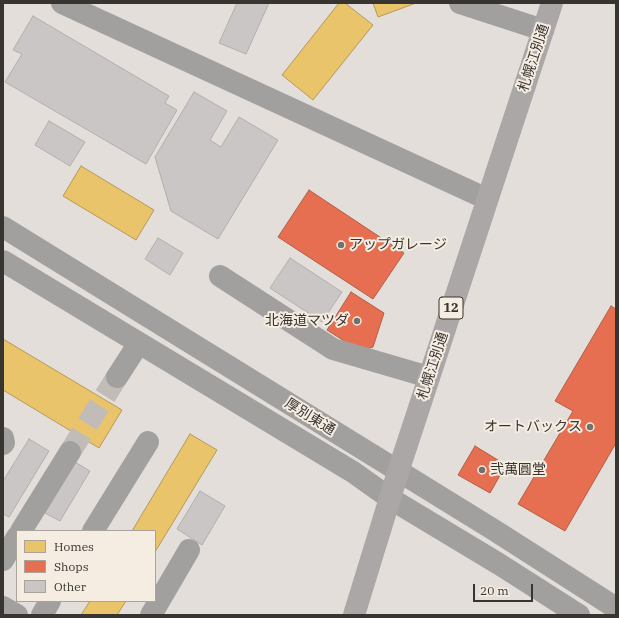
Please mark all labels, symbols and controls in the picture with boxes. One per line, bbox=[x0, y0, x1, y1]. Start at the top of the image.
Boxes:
street label: 札幌江別通 bbox=[515, 22, 553, 94]
place label: アップガレージ bbox=[349, 237, 447, 253]
marker: アップガレージ bbox=[336, 240, 346, 250]
road number: 12 bbox=[439, 297, 463, 319]
place label: 北海道マツダ bbox=[265, 313, 349, 329]
marker: 北海道マツダ bbox=[352, 316, 362, 326]
street label: 札幌江別通 bbox=[414, 330, 452, 402]
street label: 厚別東通 bbox=[282, 395, 338, 439]
place label: オートバックス bbox=[484, 419, 582, 435]
marker: オートバックス bbox=[585, 422, 595, 432]
place label: 弐萬圓堂 bbox=[490, 462, 546, 478]
marker: 弐萬圓堂 bbox=[477, 465, 487, 475]
legend bbox=[16, 530, 156, 602]
text: Homes bbox=[54, 539, 94, 554]
text: Shops bbox=[54, 559, 89, 574]
scale bar bbox=[475, 576, 535, 602]
text: Other bbox=[54, 579, 86, 594]
text: 20 m bbox=[480, 583, 509, 598]

